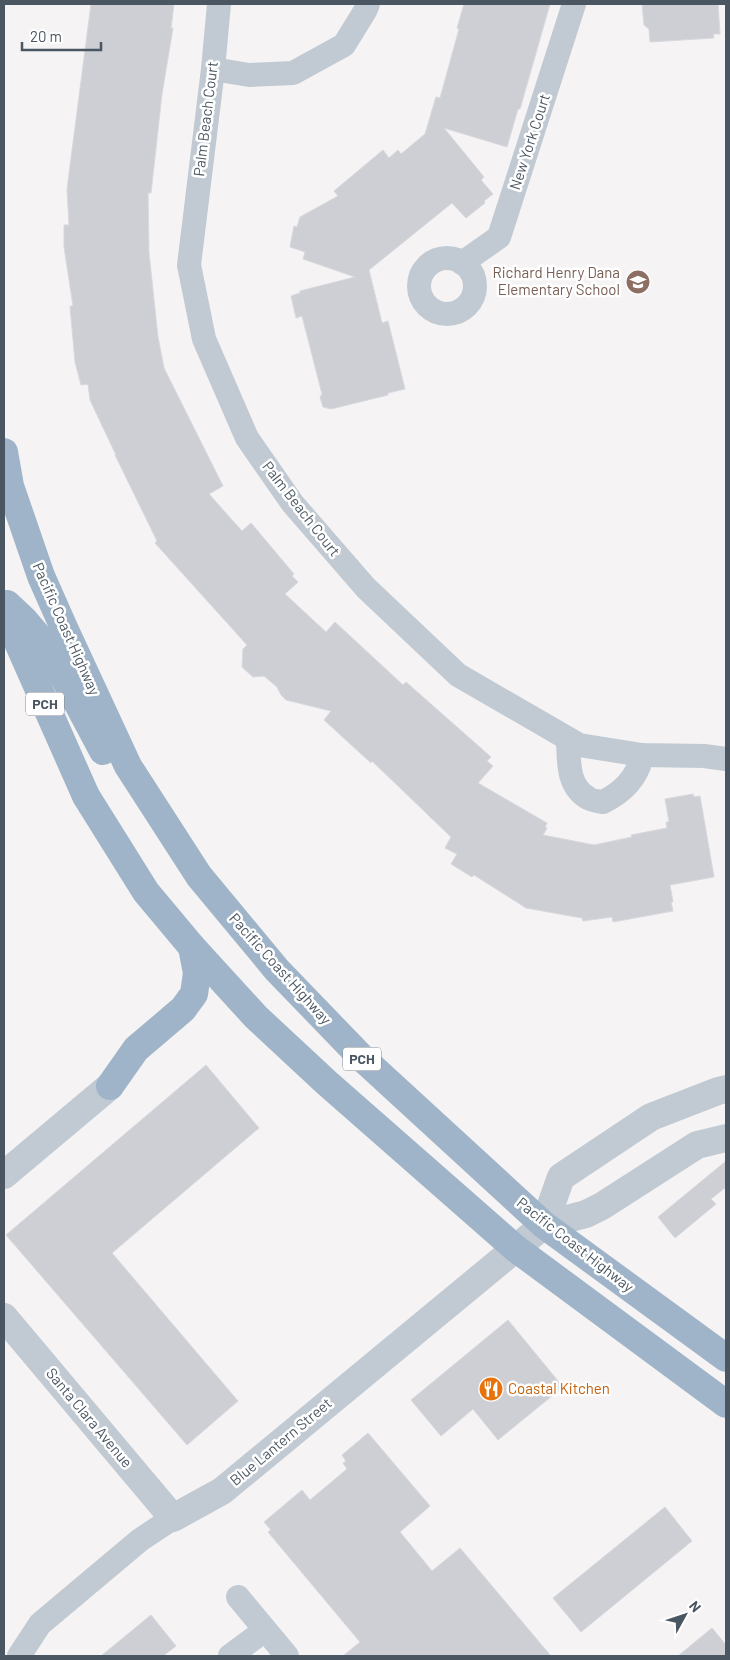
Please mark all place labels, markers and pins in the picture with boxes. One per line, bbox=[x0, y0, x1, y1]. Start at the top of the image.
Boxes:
place label: Richard Henry Dana Elementary School bbox=[493, 263, 620, 298]
school or university icon: Richard Henry Dana Elementary School bbox=[625, 269, 651, 295]
restaurant icon: Coastal Kitchen bbox=[478, 1376, 504, 1402]
place label: Coastal Kitchen bbox=[508, 1379, 610, 1397]

